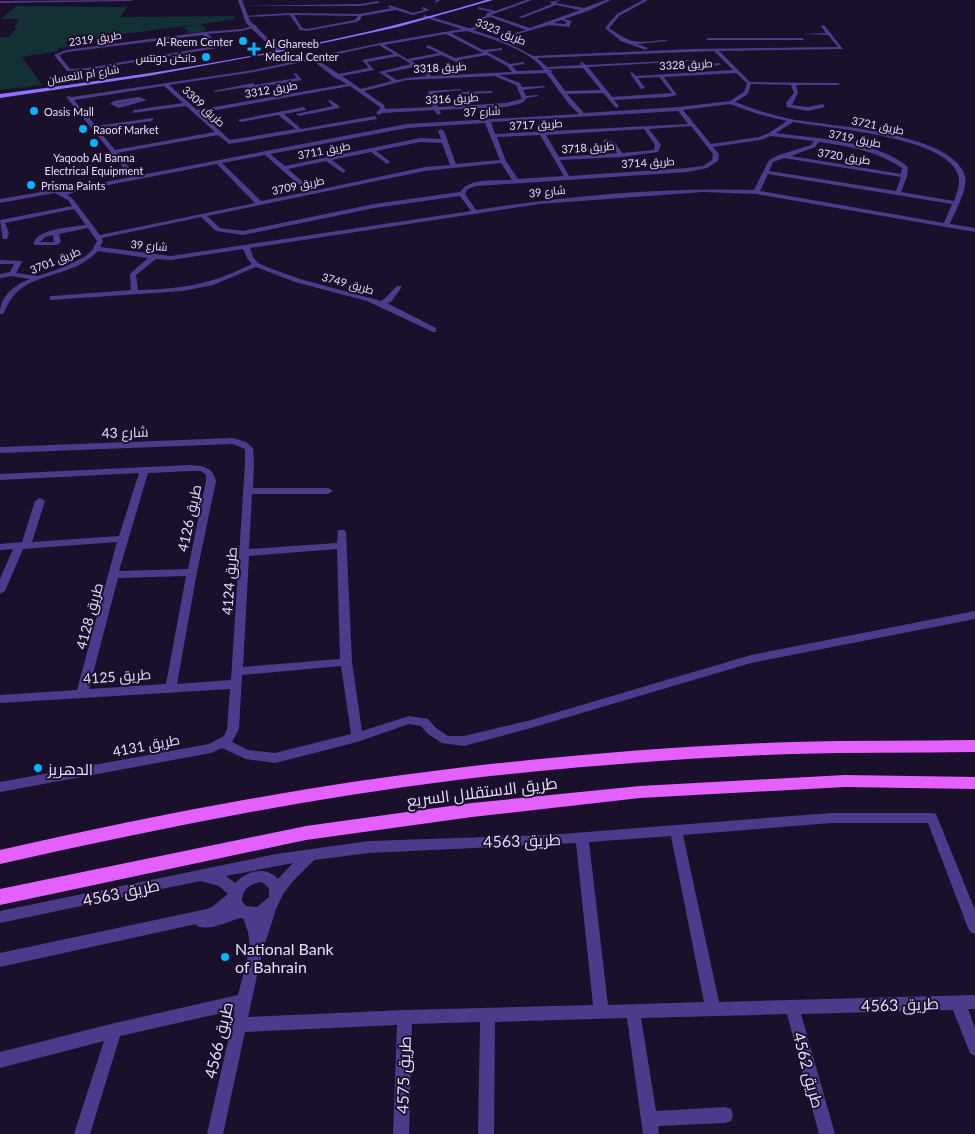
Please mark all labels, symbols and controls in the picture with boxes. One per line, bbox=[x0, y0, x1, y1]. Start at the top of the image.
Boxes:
street label: طريق 3323 bbox=[473, 15, 528, 48]
street label: طريق 2319 bbox=[68, 28, 123, 49]
place label: Al-Reem Center bbox=[156, 35, 233, 48]
marker: Al-Reem Center bbox=[237, 35, 249, 47]
place label: Al Ghareeb Medical Center bbox=[265, 37, 339, 63]
marker: Al Ghareeb Medical Center bbox=[247, 42, 261, 56]
place label: دانكن دونتس bbox=[136, 51, 196, 65]
marker: دانكن دونتس bbox=[200, 51, 212, 63]
street label: طريق 3328 bbox=[659, 56, 713, 73]
street label: طريق 3318 bbox=[413, 59, 467, 76]
street label: شارع ام النعسان bbox=[46, 62, 120, 88]
street label: طريق 3312 bbox=[244, 78, 299, 101]
street label: طريق 3309 bbox=[179, 83, 228, 130]
street label: طريق 3316 bbox=[425, 90, 479, 107]
street label: شارع 37 bbox=[463, 104, 501, 120]
marker: Oasis Mall bbox=[28, 105, 40, 117]
place label: Oasis Mall bbox=[44, 105, 94, 118]
street label: طريق 3721 bbox=[850, 114, 905, 137]
street label: طريق 3717 bbox=[509, 116, 563, 133]
marker: Raoof Market bbox=[77, 123, 89, 135]
place label: Raoof Market bbox=[93, 123, 159, 136]
street label: طريق 3719 bbox=[827, 127, 882, 150]
marker: Yaqoob Al Banna Electrical Equipment bbox=[88, 137, 100, 149]
street label: طريق 3711 bbox=[297, 139, 352, 162]
street label: طريق 3718 bbox=[561, 139, 615, 156]
street label: طريق 3720 bbox=[816, 145, 871, 168]
place label: Yaqoob Al Banna Electrical Equipment bbox=[45, 151, 143, 177]
street label: طريق 3714 bbox=[621, 154, 675, 171]
street label: طريق 3709 bbox=[270, 173, 326, 198]
marker: Prisma Paints bbox=[25, 179, 37, 191]
place label: Prisma Paints bbox=[41, 179, 106, 192]
street label: شارع 39 bbox=[528, 183, 566, 201]
street label: شارع 39 bbox=[130, 237, 168, 255]
street label: طريق 3701 bbox=[28, 244, 83, 277]
street label: طريق 3749 bbox=[320, 270, 376, 297]
street label: شارع 43 bbox=[101, 423, 149, 442]
street label: طريق 4126 bbox=[174, 483, 205, 553]
street label: طريق 4124 bbox=[218, 546, 241, 616]
street label: طريق 4128 bbox=[72, 581, 107, 651]
street label: طريق 4125 bbox=[82, 665, 152, 688]
street label: طريق 4131 bbox=[111, 730, 181, 761]
place label: الدهريز bbox=[47, 759, 93, 779]
marker: الدهريز bbox=[32, 762, 44, 774]
street label: طريق الاستقلال السريع bbox=[406, 772, 559, 813]
street label: طريق 4563 bbox=[483, 829, 561, 853]
street label: طريق 4563 bbox=[81, 875, 161, 911]
place label: National Bank of Bahrain bbox=[235, 939, 335, 976]
marker: National Bank of Bahrain bbox=[219, 951, 231, 963]
street label: طريق 4563 bbox=[861, 993, 939, 1017]
street label: طريق 4566 bbox=[200, 1000, 238, 1080]
street label: طريق 4562 bbox=[788, 1030, 828, 1111]
street label: طريق 4575 bbox=[392, 1036, 416, 1114]

